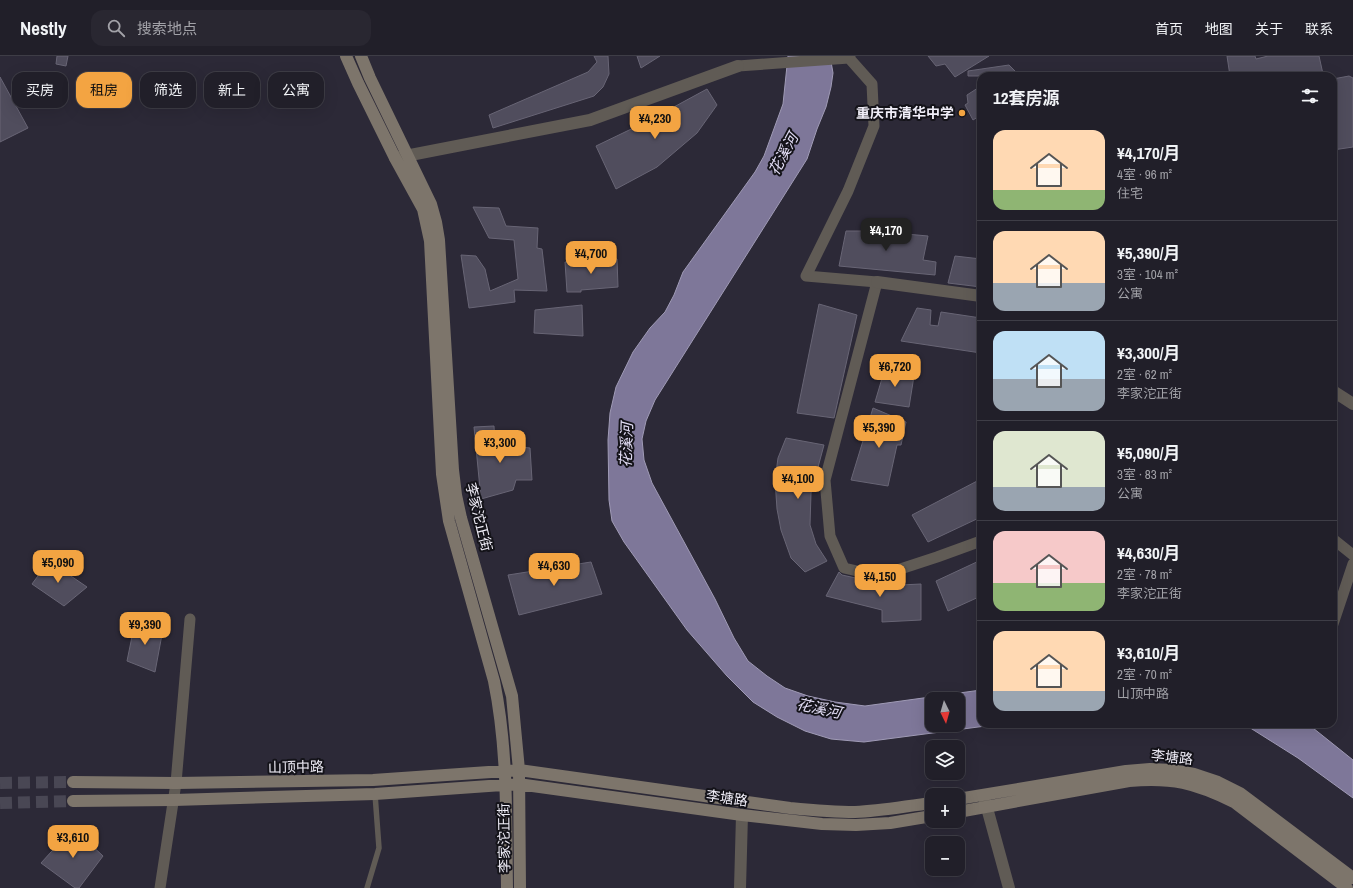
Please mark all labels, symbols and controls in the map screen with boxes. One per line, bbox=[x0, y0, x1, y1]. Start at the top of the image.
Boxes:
search box bbox=[91, 10, 371, 46]
text: Nestly bbox=[20, 15, 67, 41]
icon: search bbox=[105, 17, 127, 39]
text: 搜索地点 bbox=[137, 18, 197, 39]
text: 首页 bbox=[1155, 20, 1183, 38]
text: 地图 bbox=[1205, 20, 1233, 38]
text: 关于 bbox=[1255, 20, 1283, 38]
text: 联系 bbox=[1305, 20, 1333, 38]
chip: 买房 bbox=[12, 72, 68, 108]
chip: 租房 bbox=[76, 72, 132, 108]
chip: 筛选 bbox=[140, 72, 196, 108]
chip: 新上 bbox=[204, 72, 260, 108]
chip: 公寓 bbox=[268, 72, 324, 108]
icon: filters bbox=[1299, 85, 1321, 107]
text: 12套房源 bbox=[993, 86, 1060, 109]
place label: 重庆市清华中学 bbox=[856, 104, 954, 122]
pin: ¥4,230 bbox=[622, 106, 688, 140]
marker: 重庆市清华中学 bbox=[957, 108, 967, 118]
text: ¥4,230 bbox=[639, 110, 671, 127]
water label: 花溪河 bbox=[763, 127, 804, 179]
text: ¥4,170/月 bbox=[1117, 141, 1181, 164]
icon: home bbox=[1025, 146, 1073, 194]
text: 4室 · 96 m² bbox=[1117, 166, 1172, 183]
text: 住宅 bbox=[1117, 185, 1143, 202]
pin: ¥4,170 bbox=[853, 218, 919, 252]
text: ¥4,170 bbox=[870, 222, 902, 239]
pin: ¥4,700 bbox=[558, 241, 624, 275]
text: ¥5,390/月 bbox=[1117, 241, 1181, 264]
text: ¥4,700 bbox=[575, 245, 607, 262]
icon: home bbox=[1025, 247, 1073, 295]
text: 3室 · 104 m² bbox=[1117, 266, 1178, 283]
text: 公寓 bbox=[1117, 285, 1143, 302]
text: ¥3,300/月 bbox=[1117, 341, 1181, 364]
icon: home bbox=[1025, 347, 1073, 395]
pin: ¥6,720 bbox=[862, 354, 928, 388]
text: ¥6,720 bbox=[879, 358, 911, 375]
text: 2室 · 62 m² bbox=[1117, 366, 1172, 383]
text: 李家沱正街 bbox=[1117, 385, 1182, 402]
pin: ¥5,390 bbox=[846, 415, 912, 449]
water label: 花溪河 bbox=[615, 419, 637, 468]
text: ¥5,390 bbox=[863, 419, 895, 436]
pin: ¥3,300 bbox=[467, 430, 533, 464]
text: ¥3,300 bbox=[484, 434, 516, 451]
text: ¥5,090/月 bbox=[1117, 441, 1181, 464]
icon: home bbox=[1025, 447, 1073, 495]
pin: ¥4,100 bbox=[765, 466, 831, 500]
text: 3室 · 83 m² bbox=[1117, 466, 1172, 483]
text: ¥4,100 bbox=[782, 470, 814, 487]
street label: 李家沱正街 bbox=[462, 481, 496, 553]
text: 公寓 bbox=[1117, 485, 1143, 502]
text: ¥4,630/月 bbox=[1117, 541, 1181, 564]
icon: home bbox=[1025, 547, 1073, 595]
pin: ¥5,090 bbox=[25, 550, 91, 584]
pin: ¥4,630 bbox=[521, 553, 587, 587]
text: ¥5,090 bbox=[42, 554, 74, 571]
text: ¥4,630 bbox=[538, 557, 570, 574]
pin: ¥4,150 bbox=[847, 564, 913, 598]
text: 2室 · 78 m² bbox=[1117, 566, 1172, 583]
text: ¥4,150 bbox=[864, 568, 896, 585]
text: 李家沱正街 bbox=[1117, 585, 1182, 602]
pin: ¥9,390 bbox=[112, 612, 178, 646]
text: ¥9,390 bbox=[129, 616, 161, 633]
text: ¥3,610/月 bbox=[1117, 641, 1181, 664]
icon: home bbox=[1025, 647, 1073, 695]
text: 2室 · 70 m² bbox=[1117, 666, 1172, 683]
text: 山顶中路 bbox=[1117, 685, 1169, 702]
north arrow bbox=[925, 692, 965, 732]
map controls bbox=[925, 692, 965, 876]
water label: 花溪河 bbox=[795, 693, 846, 724]
button: layers bbox=[925, 740, 965, 780]
street label: 李塘路 bbox=[1150, 746, 1194, 768]
street label: 山顶中路 bbox=[268, 758, 324, 776]
street label: 李塘路 bbox=[705, 786, 749, 810]
button: + bbox=[925, 788, 965, 828]
street label: 李家沱正街 bbox=[494, 803, 514, 873]
pin: ¥3,610 bbox=[40, 825, 106, 859]
text: ¥3,610 bbox=[57, 829, 89, 846]
button: − bbox=[925, 836, 965, 876]

